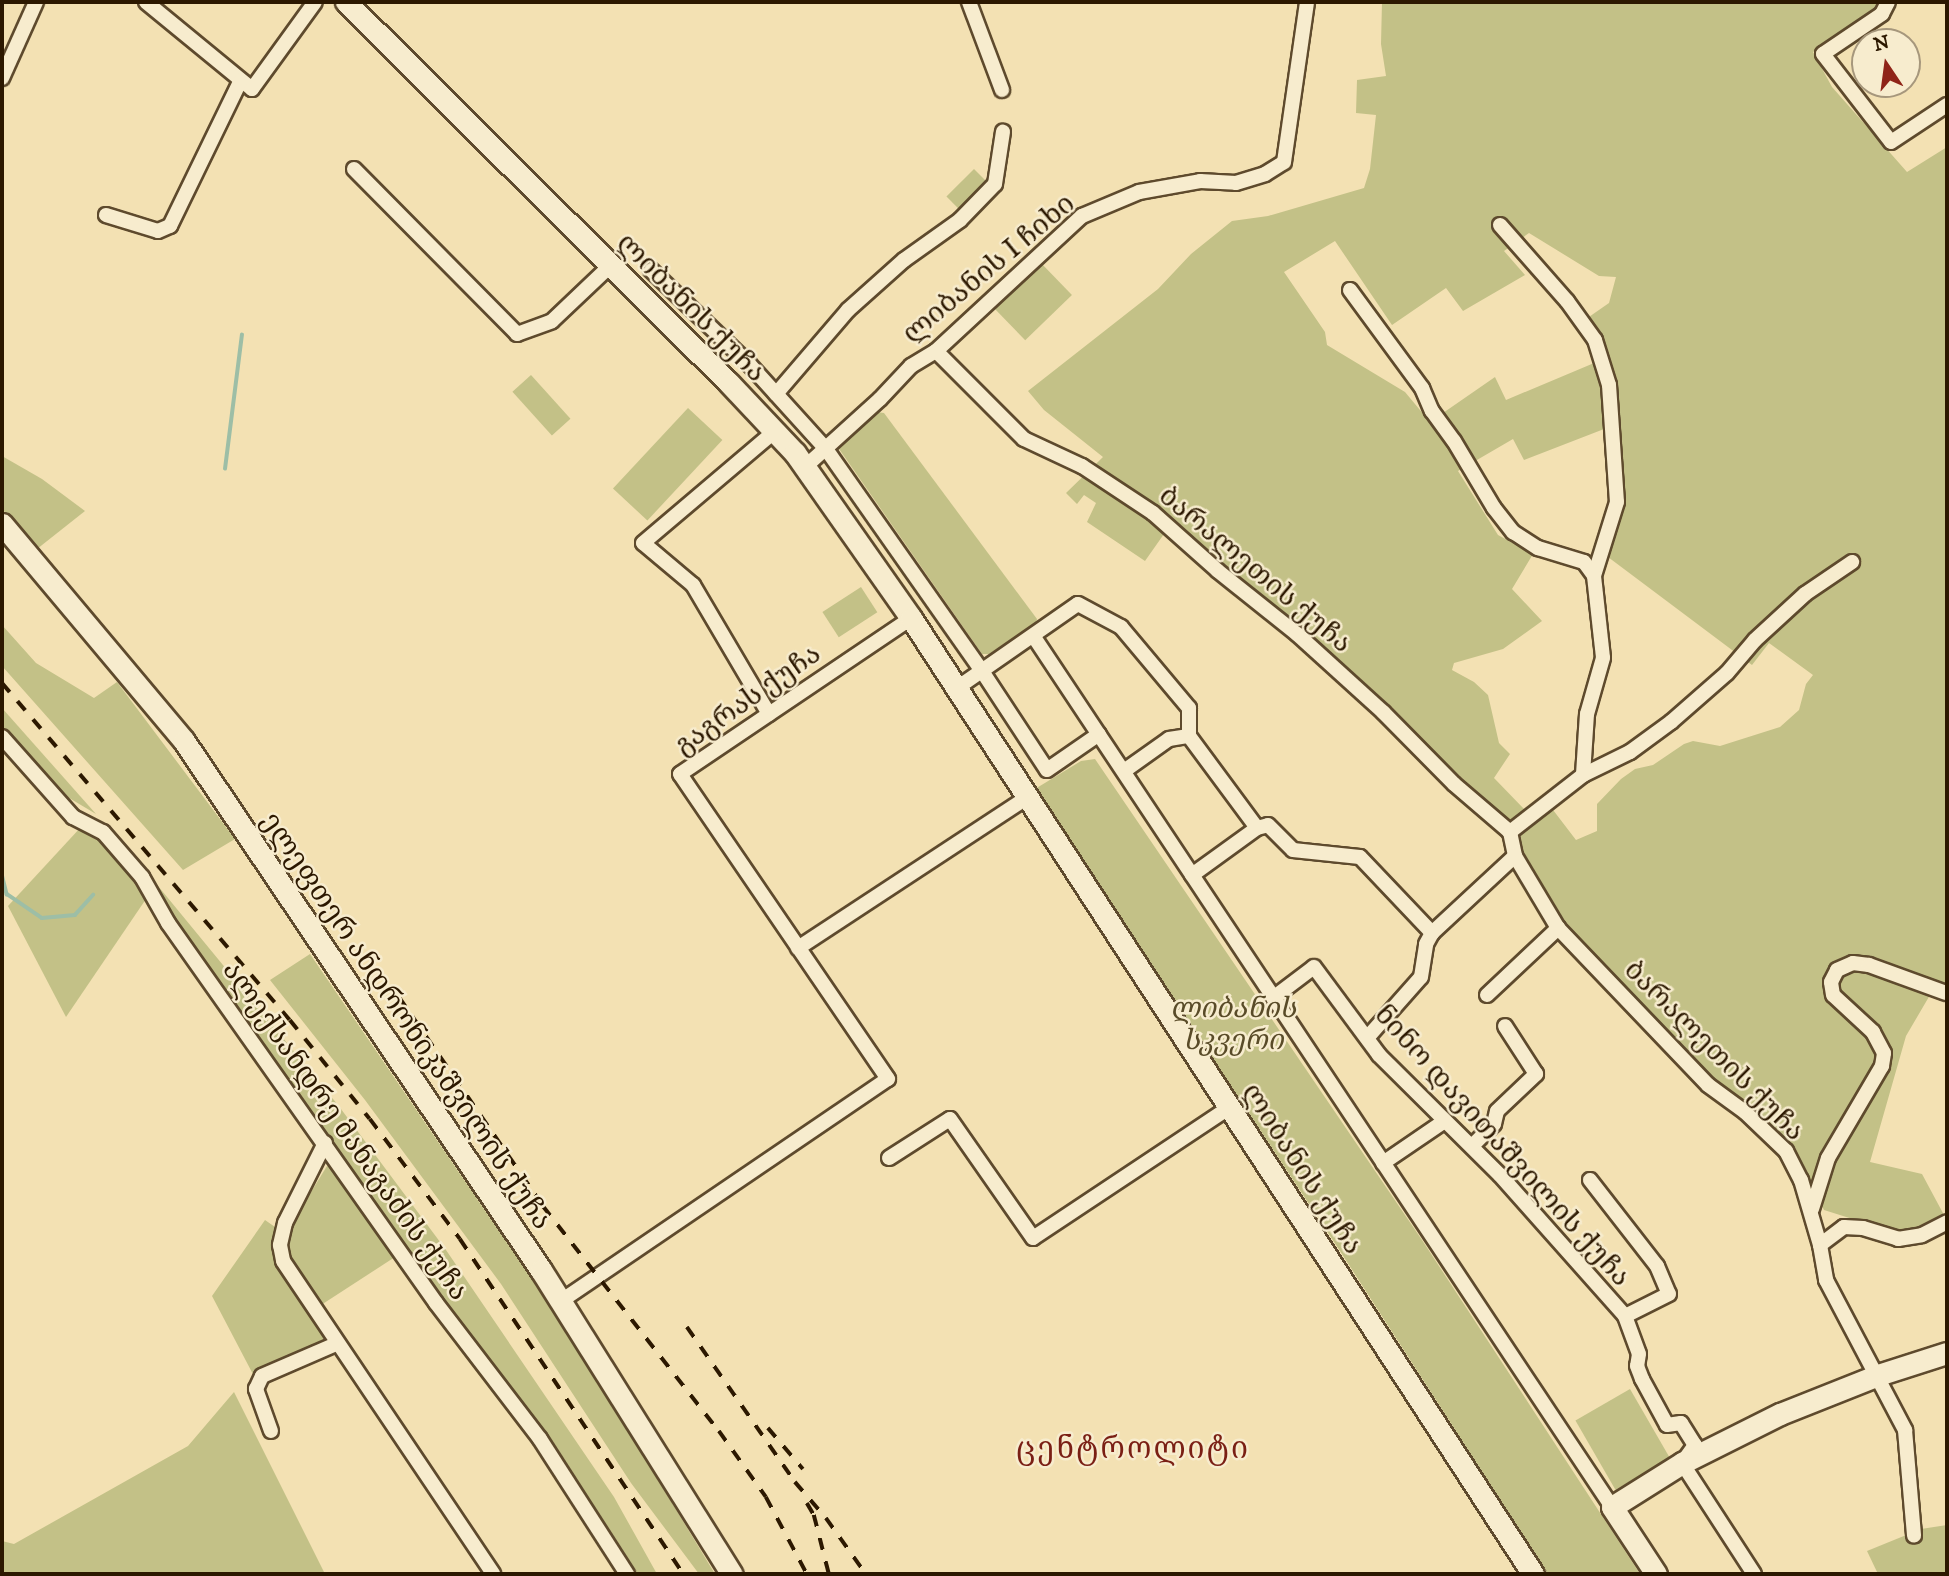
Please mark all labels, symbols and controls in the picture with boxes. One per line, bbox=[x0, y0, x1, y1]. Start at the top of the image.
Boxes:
north arrow bbox=[1851, 28, 1921, 98]
text: N bbox=[1871, 31, 1892, 57]
street label: ლიბანის I ჩიხი bbox=[896, 187, 1082, 351]
street label: ლიბანის ქუჩა bbox=[609, 226, 773, 390]
street label: ბარალეთის ქუჩა bbox=[1152, 479, 1358, 661]
street label: გაგრას ქუჩა bbox=[668, 637, 828, 763]
street label: ელეფთერ ანდრონიკაშვილის ქუჩა bbox=[253, 806, 559, 1236]
street label: ბარალეთის ქუჩა bbox=[1617, 954, 1811, 1148]
street label: ალექსანდრე მანაგაძის ქუჩა bbox=[215, 955, 475, 1307]
park label: ლიბანის სკვერი bbox=[1170, 992, 1296, 1058]
street label: ნინო დავითაშვილის ქუჩა bbox=[1367, 998, 1637, 1294]
street label: ლიბანის ქუჩა bbox=[1234, 1077, 1370, 1261]
district label: ცენტროლიტი bbox=[1017, 1432, 1249, 1468]

